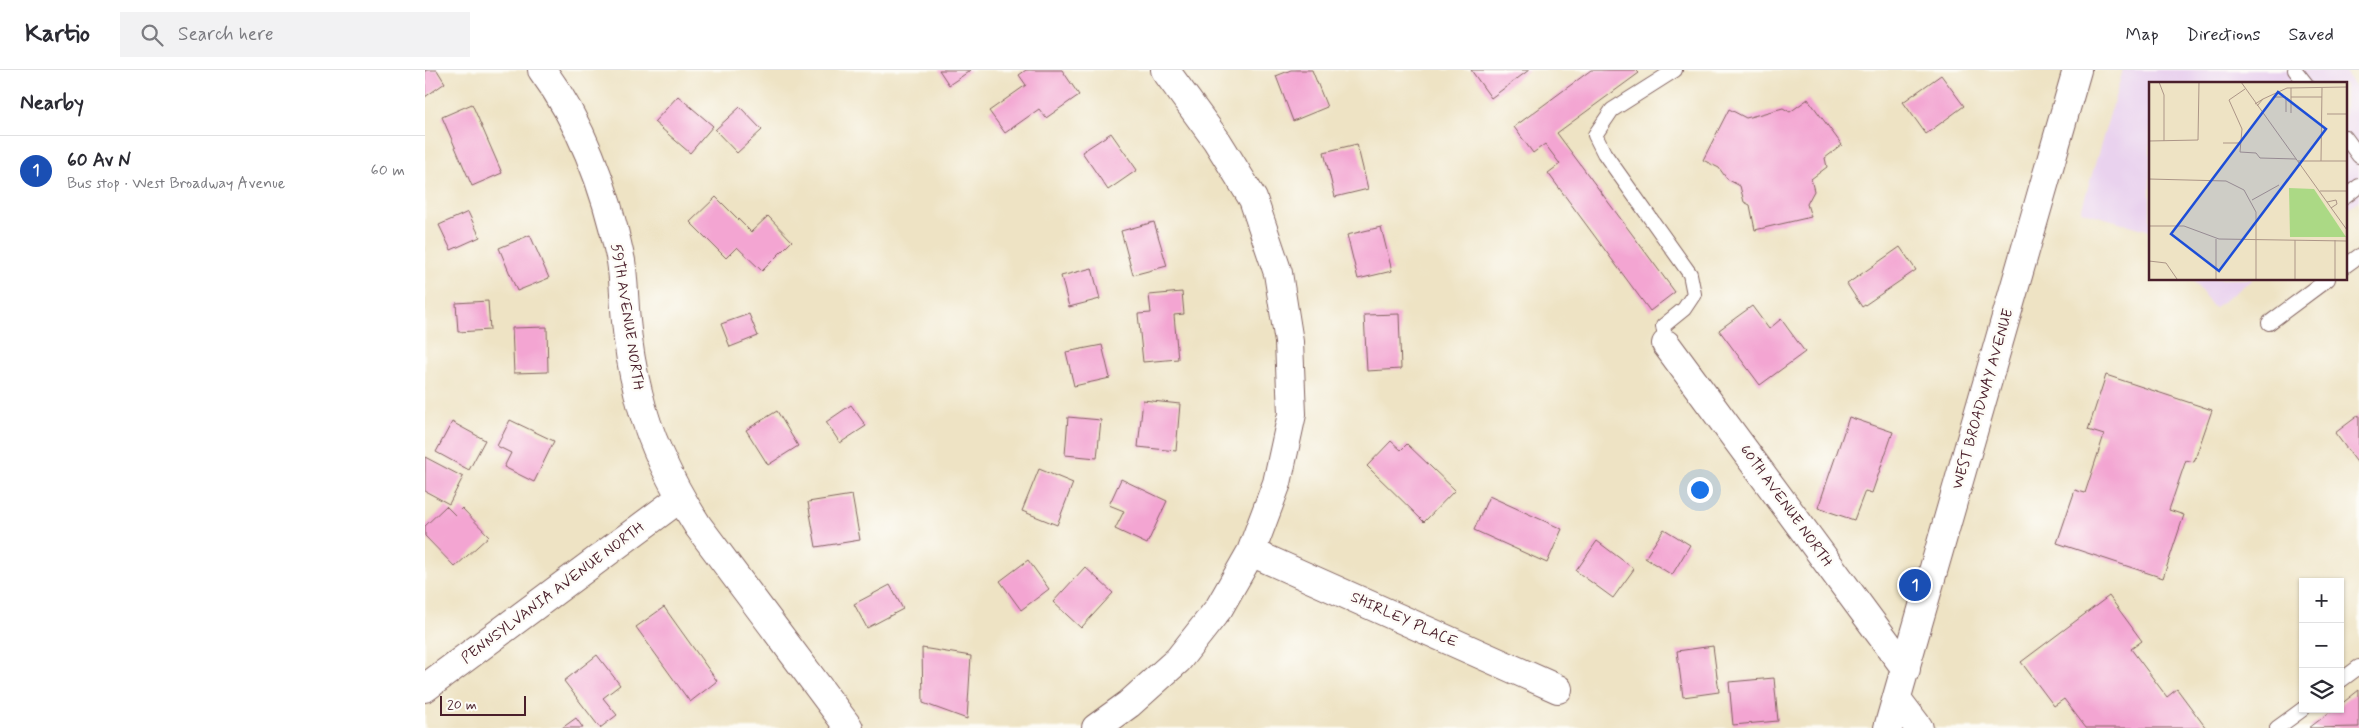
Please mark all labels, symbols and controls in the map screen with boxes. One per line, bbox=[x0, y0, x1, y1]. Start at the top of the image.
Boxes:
search box bbox=[120, 12, 470, 57]
text: Kartio bbox=[25, 19, 90, 50]
icon: search bbox=[138, 21, 166, 49]
text: Search here bbox=[178, 22, 274, 47]
text: Map bbox=[2126, 23, 2159, 47]
text: Directions bbox=[2187, 23, 2261, 47]
text: Saved bbox=[2289, 23, 2334, 47]
inset map bbox=[2149, 82, 2347, 280]
text: Nearby bbox=[20, 89, 84, 117]
text: 60 Av N bbox=[67, 148, 131, 173]
text: 1 bbox=[32, 160, 40, 181]
text: 60 m bbox=[371, 160, 405, 181]
text: Bus stop · West Broadway Avenue bbox=[67, 173, 285, 194]
street label: 59TH AVENUE NORTH bbox=[606, 242, 648, 392]
street label: WEST BROADWAY AVENUE bbox=[1948, 306, 2018, 492]
street label: 60TH AVENUE NORTH bbox=[1735, 441, 1837, 571]
your location bbox=[1687, 477, 1713, 503]
street label: PENNSYLVANIA AVENUE NORTH bbox=[457, 517, 649, 669]
pin: 1 bbox=[1899, 566, 1931, 604]
map controls bbox=[2299, 578, 2344, 713]
button: + bbox=[2299, 578, 2344, 623]
street label: SHIRLEY PLACE bbox=[1347, 587, 1461, 653]
button: − bbox=[2299, 623, 2344, 668]
button: layers bbox=[2299, 668, 2344, 713]
scale bar bbox=[440, 693, 526, 716]
text: 20 m bbox=[447, 696, 477, 714]

